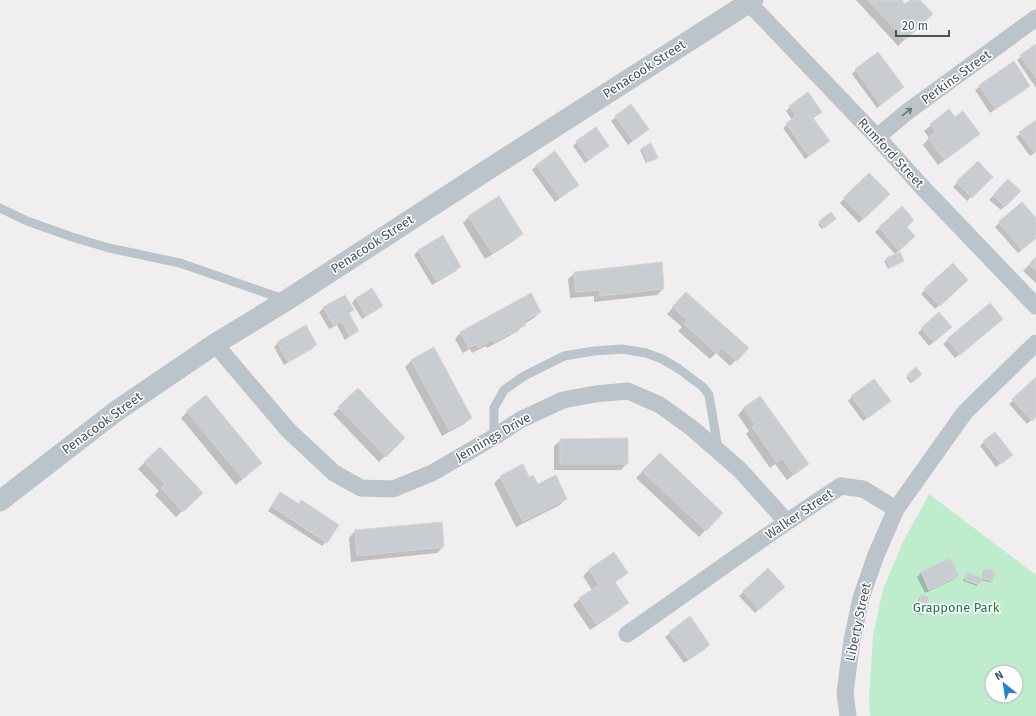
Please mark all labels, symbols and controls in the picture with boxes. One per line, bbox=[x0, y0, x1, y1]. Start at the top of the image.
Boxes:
scale bar bbox=[896, 12, 949, 38]
text: 20 m bbox=[902, 19, 928, 33]
street label: Penacook Street bbox=[600, 37, 688, 101]
street label: Perkins Street bbox=[918, 47, 994, 107]
one-way arrow bbox=[902, 108, 913, 117]
street label: Rumford Street bbox=[855, 115, 927, 191]
street label: Penacook Street bbox=[328, 212, 416, 276]
street label: Penacook Street bbox=[59, 389, 145, 457]
street label: Jennings Drive bbox=[453, 409, 533, 465]
street label: Walker Street bbox=[762, 486, 836, 542]
street label: Liberty Street bbox=[842, 581, 874, 663]
park label: Grappone Park bbox=[913, 600, 1000, 615]
north arrow bbox=[984, 664, 1024, 704]
text: N bbox=[993, 668, 1006, 683]

